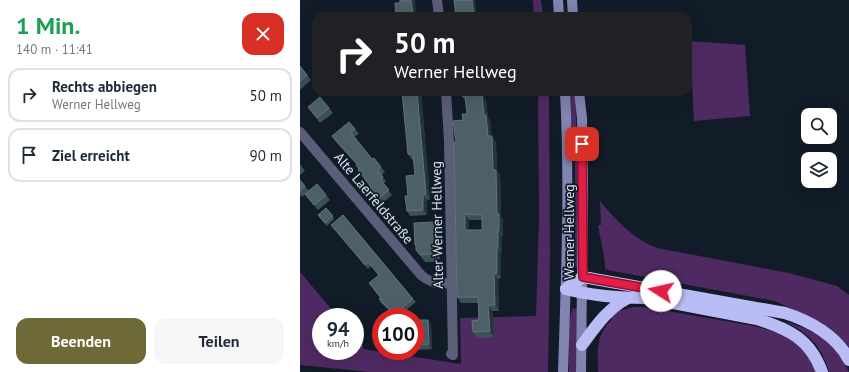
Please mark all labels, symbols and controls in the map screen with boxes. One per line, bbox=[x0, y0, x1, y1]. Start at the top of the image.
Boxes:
text: 1 Min. bbox=[16, 10, 80, 41]
button: close bbox=[242, 13, 284, 55]
text: 50 m bbox=[394, 24, 455, 61]
icon: right bbox=[328, 28, 380, 80]
text: 140 m · 11:41 bbox=[16, 41, 93, 58]
text: Werner Hellweg bbox=[394, 60, 517, 83]
text: Rechts abbiegen bbox=[52, 77, 157, 96]
icon: right bbox=[18, 84, 40, 106]
text: 50 m bbox=[249, 86, 282, 105]
text: Werner Hellweg bbox=[52, 96, 141, 113]
map controls bbox=[801, 108, 837, 188]
button: search bbox=[801, 108, 837, 144]
pin bbox=[565, 127, 599, 161]
icon: arrive bbox=[571, 133, 593, 155]
icon: arrive bbox=[18, 144, 40, 166]
text: Ziel erreicht bbox=[52, 146, 130, 165]
text: 90 m bbox=[249, 146, 282, 165]
street label: Alte Laerfeldstraße bbox=[330, 148, 418, 248]
button: layers bbox=[801, 152, 837, 188]
street label: Alter Werner Hellweg bbox=[427, 161, 447, 289]
street label: Werner Hellweg bbox=[560, 184, 578, 280]
position arrow bbox=[640, 270, 682, 312]
speed limit sign: 100 bbox=[372, 308, 424, 360]
text: 94 bbox=[327, 316, 349, 342]
button: Beenden bbox=[16, 318, 146, 364]
button: Teilen bbox=[154, 318, 284, 364]
text: km/h bbox=[327, 337, 349, 350]

